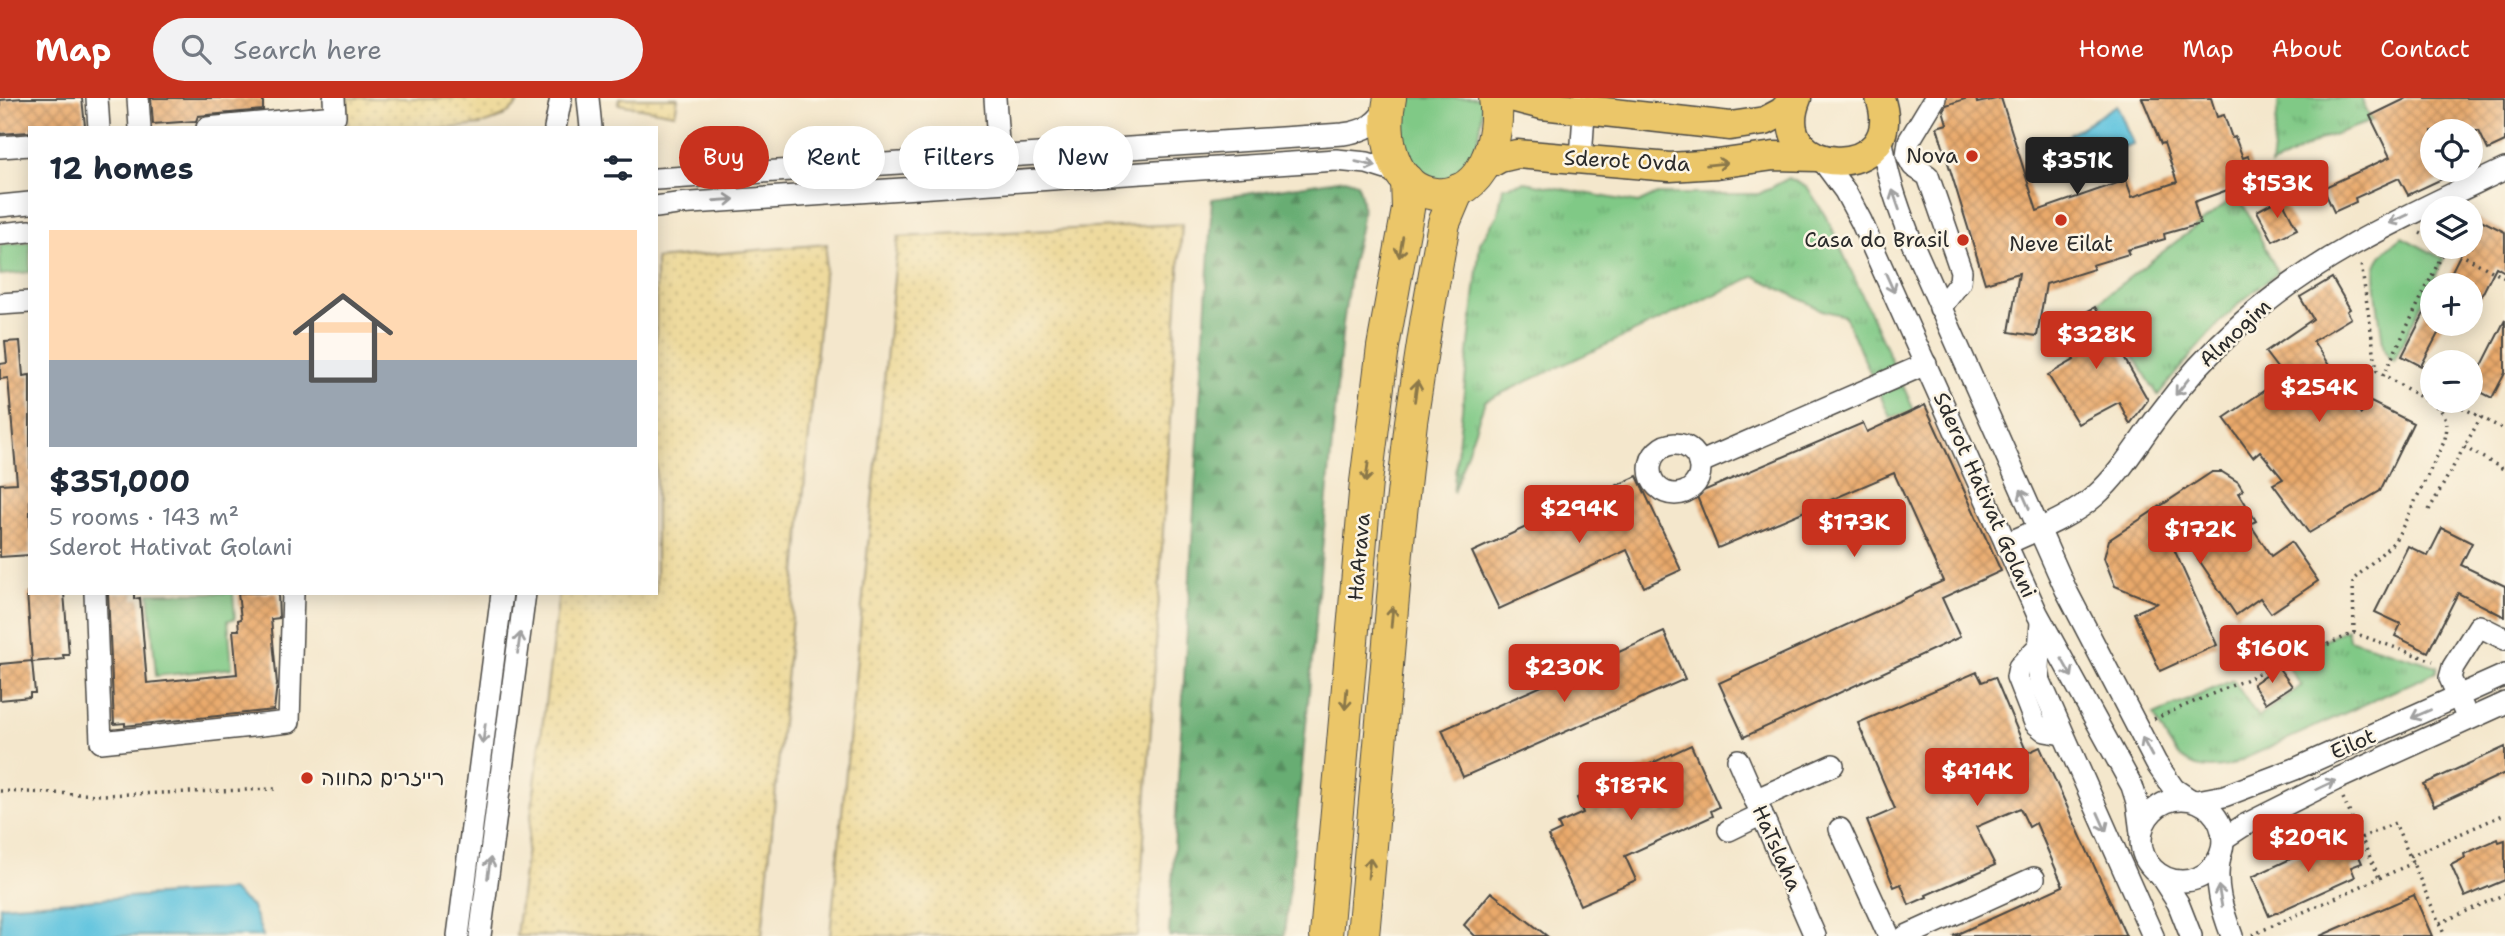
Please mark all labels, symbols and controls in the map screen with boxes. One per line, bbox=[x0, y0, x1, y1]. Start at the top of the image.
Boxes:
search box bbox=[153, 18, 643, 81]
text: Map bbox=[35, 27, 111, 72]
icon: search bbox=[177, 30, 215, 68]
text: Search here bbox=[233, 32, 382, 67]
text: Home bbox=[2078, 33, 2144, 65]
text: Map bbox=[2182, 33, 2234, 65]
text: About bbox=[2272, 33, 2342, 65]
text: Contact bbox=[2380, 33, 2470, 65]
map controls bbox=[2420, 119, 2483, 413]
button: locate bbox=[2420, 119, 2483, 182]
chip: Buy bbox=[679, 126, 769, 189]
chip: Rent bbox=[783, 126, 885, 189]
chip: Filters bbox=[899, 126, 1019, 189]
chip: New bbox=[1033, 126, 1133, 189]
pin: $351K bbox=[2028, 138, 2126, 197]
place label: Nova bbox=[1906, 142, 1958, 170]
street label: Sderot Ovda bbox=[1563, 144, 1691, 178]
text: $351K bbox=[2041, 145, 2113, 175]
text: 12 homes bbox=[49, 148, 193, 189]
marker: Nova bbox=[1964, 148, 1980, 164]
icon: filters bbox=[599, 149, 637, 187]
one-way arrow bbox=[1706, 157, 1728, 170]
one-way arrow bbox=[1355, 158, 1377, 171]
pin: $153K bbox=[2228, 160, 2326, 220]
text: $153K bbox=[2241, 168, 2313, 198]
one-way arrow bbox=[1889, 189, 1902, 211]
one-way arrow bbox=[712, 194, 735, 207]
button: layers bbox=[2420, 196, 2483, 259]
marker: Neve Eilat bbox=[2053, 212, 2069, 228]
one-way arrow bbox=[2389, 213, 2410, 227]
place label: Casa do Brasil bbox=[1804, 226, 1950, 254]
place label: Neve Eilat bbox=[2009, 230, 2113, 258]
marker: Casa do Brasil bbox=[1955, 232, 1971, 248]
one-way arrow bbox=[1394, 235, 1407, 258]
one-way arrow bbox=[1884, 272, 1897, 293]
button: + bbox=[2420, 273, 2483, 336]
icon: home bbox=[280, 275, 406, 401]
street label: Almogim bbox=[2193, 293, 2277, 373]
pin: $328K bbox=[2047, 312, 2145, 371]
text: $328K bbox=[2057, 319, 2135, 349]
button: − bbox=[2420, 350, 2483, 413]
pin: $254K bbox=[2270, 364, 2368, 424]
text: $254K bbox=[2280, 372, 2358, 402]
one-way arrow bbox=[2174, 377, 2189, 395]
one-way arrow bbox=[1409, 380, 1422, 403]
street label: Sderot Hativat Golani bbox=[1927, 388, 2043, 602]
one-way arrow bbox=[1360, 460, 1373, 483]
text: $351,000 bbox=[49, 461, 190, 502]
pin: $294K bbox=[1530, 486, 1628, 545]
one-way arrow bbox=[2018, 488, 2031, 510]
text: $294K bbox=[1540, 493, 1618, 523]
pin: $173K bbox=[1805, 500, 1903, 559]
text: 5 rooms · 143 m² bbox=[49, 502, 239, 532]
pin: $172K bbox=[2151, 506, 2249, 566]
text: $173K bbox=[1818, 507, 1890, 537]
street label: HaArava bbox=[1341, 512, 1377, 602]
text: $172K bbox=[2164, 514, 2236, 544]
text: Sderot Hativat Golani bbox=[49, 532, 293, 562]
one-way arrow bbox=[1386, 606, 1399, 629]
pin: $160K bbox=[2223, 626, 2321, 685]
one-way arrow bbox=[512, 632, 525, 655]
text: $160K bbox=[2236, 633, 2308, 663]
pin: $230K bbox=[1515, 644, 1613, 704]
text: $230K bbox=[1525, 652, 1603, 682]
one-way arrow bbox=[2061, 657, 2074, 678]
one-way arrow bbox=[1340, 687, 1353, 709]
one-way arrow bbox=[2410, 708, 2432, 721]
one-way arrow bbox=[478, 722, 491, 745]
street label: Eilot bbox=[2326, 722, 2380, 766]
one-way arrow bbox=[2140, 737, 2154, 757]
pin: $414K bbox=[1928, 748, 2026, 808]
text: $414K bbox=[1941, 756, 2013, 786]
pin: $187K bbox=[1582, 762, 1680, 822]
place label: רייזרים בחווה bbox=[321, 764, 444, 792]
marker: רייזרים בחווה bbox=[299, 770, 315, 786]
text: $187K bbox=[1595, 770, 1667, 800]
one-way arrow bbox=[2315, 777, 2336, 791]
street label: HaTslaha bbox=[1746, 800, 1808, 896]
one-way arrow bbox=[2096, 811, 2109, 832]
pin: $209K bbox=[2259, 814, 2357, 874]
text: $209K bbox=[2269, 822, 2347, 852]
one-way arrow bbox=[482, 857, 495, 880]
one-way arrow bbox=[1363, 857, 1376, 880]
one-way arrow bbox=[2213, 885, 2226, 908]

